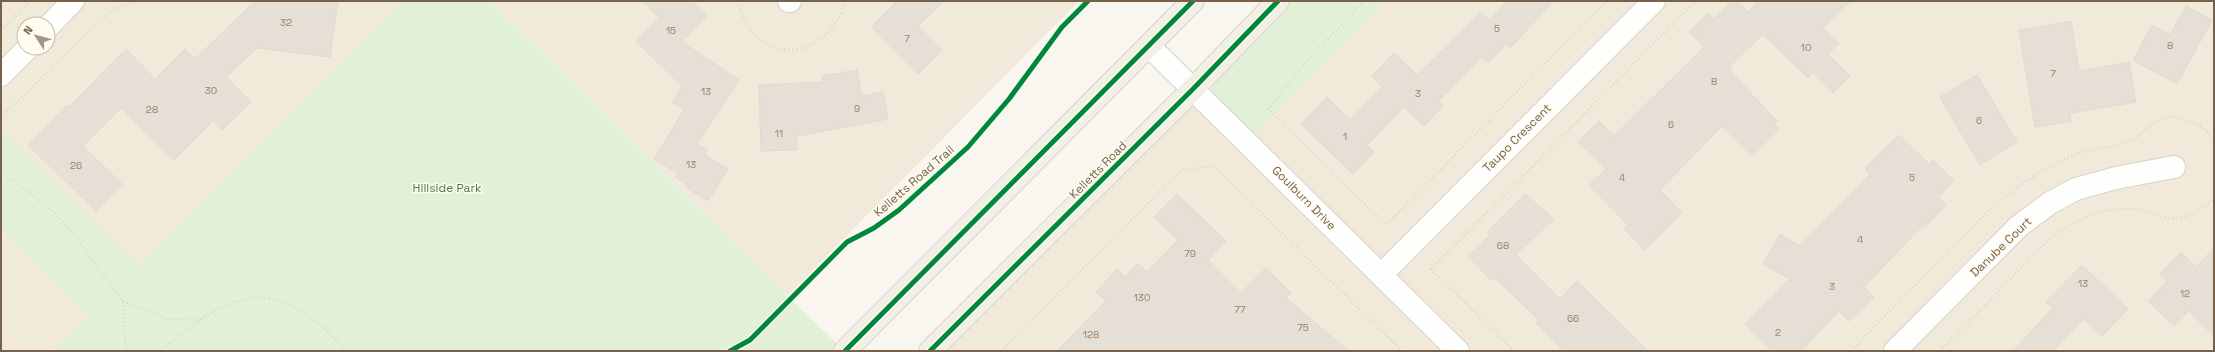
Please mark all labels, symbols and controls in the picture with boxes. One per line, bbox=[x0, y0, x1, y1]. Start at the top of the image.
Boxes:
north arrow bbox=[16, 16, 56, 56]
house number: 32 bbox=[280, 16, 292, 29]
house number: 5 bbox=[1494, 22, 1500, 35]
text: N bbox=[20, 23, 36, 37]
house number: 15 bbox=[666, 24, 676, 37]
house number: 7 bbox=[904, 32, 910, 45]
house number: 8 bbox=[2167, 39, 2173, 52]
house number: 10 bbox=[1801, 41, 1811, 54]
house number: 7 bbox=[2050, 67, 2056, 80]
house number: 8 bbox=[1711, 75, 1717, 88]
house number: 30 bbox=[205, 84, 217, 97]
house number: 13 bbox=[701, 85, 711, 98]
house number: 3 bbox=[1415, 87, 1421, 100]
street label: Taupo Crescent bbox=[1479, 100, 1555, 176]
house number: 9 bbox=[854, 102, 860, 115]
house number: 28 bbox=[146, 103, 158, 116]
house number: 6 bbox=[1976, 114, 1982, 127]
house number: 6 bbox=[1668, 118, 1674, 131]
house number: 11 bbox=[775, 127, 783, 140]
house number: 1 bbox=[1343, 130, 1347, 143]
street label: Kelletts Road bbox=[1066, 138, 1130, 202]
street label: Kelletts Road Trail bbox=[870, 142, 958, 220]
house number: 13 bbox=[686, 158, 696, 171]
house number: 26 bbox=[70, 159, 82, 172]
street label: Goulburn Drive bbox=[1269, 163, 1339, 233]
house number: 4 bbox=[1619, 171, 1625, 184]
house number: 5 bbox=[1909, 171, 1915, 184]
park label: Hillside Park bbox=[413, 180, 482, 196]
street label: Danube Court bbox=[1967, 213, 2035, 281]
house number: 4 bbox=[1857, 233, 1863, 246]
house number: 68 bbox=[1497, 239, 1509, 252]
house number: 79 bbox=[1184, 247, 1196, 260]
house number: 13 bbox=[2078, 277, 2088, 290]
house number: 3 bbox=[1829, 280, 1835, 293]
house number: 12 bbox=[2180, 287, 2190, 300]
house number: 130 bbox=[1134, 291, 1150, 304]
house number: 77 bbox=[1234, 303, 1246, 316]
house number: 66 bbox=[1567, 312, 1579, 325]
house number: 75 bbox=[1297, 321, 1309, 334]
house number: 2 bbox=[1775, 326, 1781, 339]
house number: 128 bbox=[1083, 328, 1099, 341]

